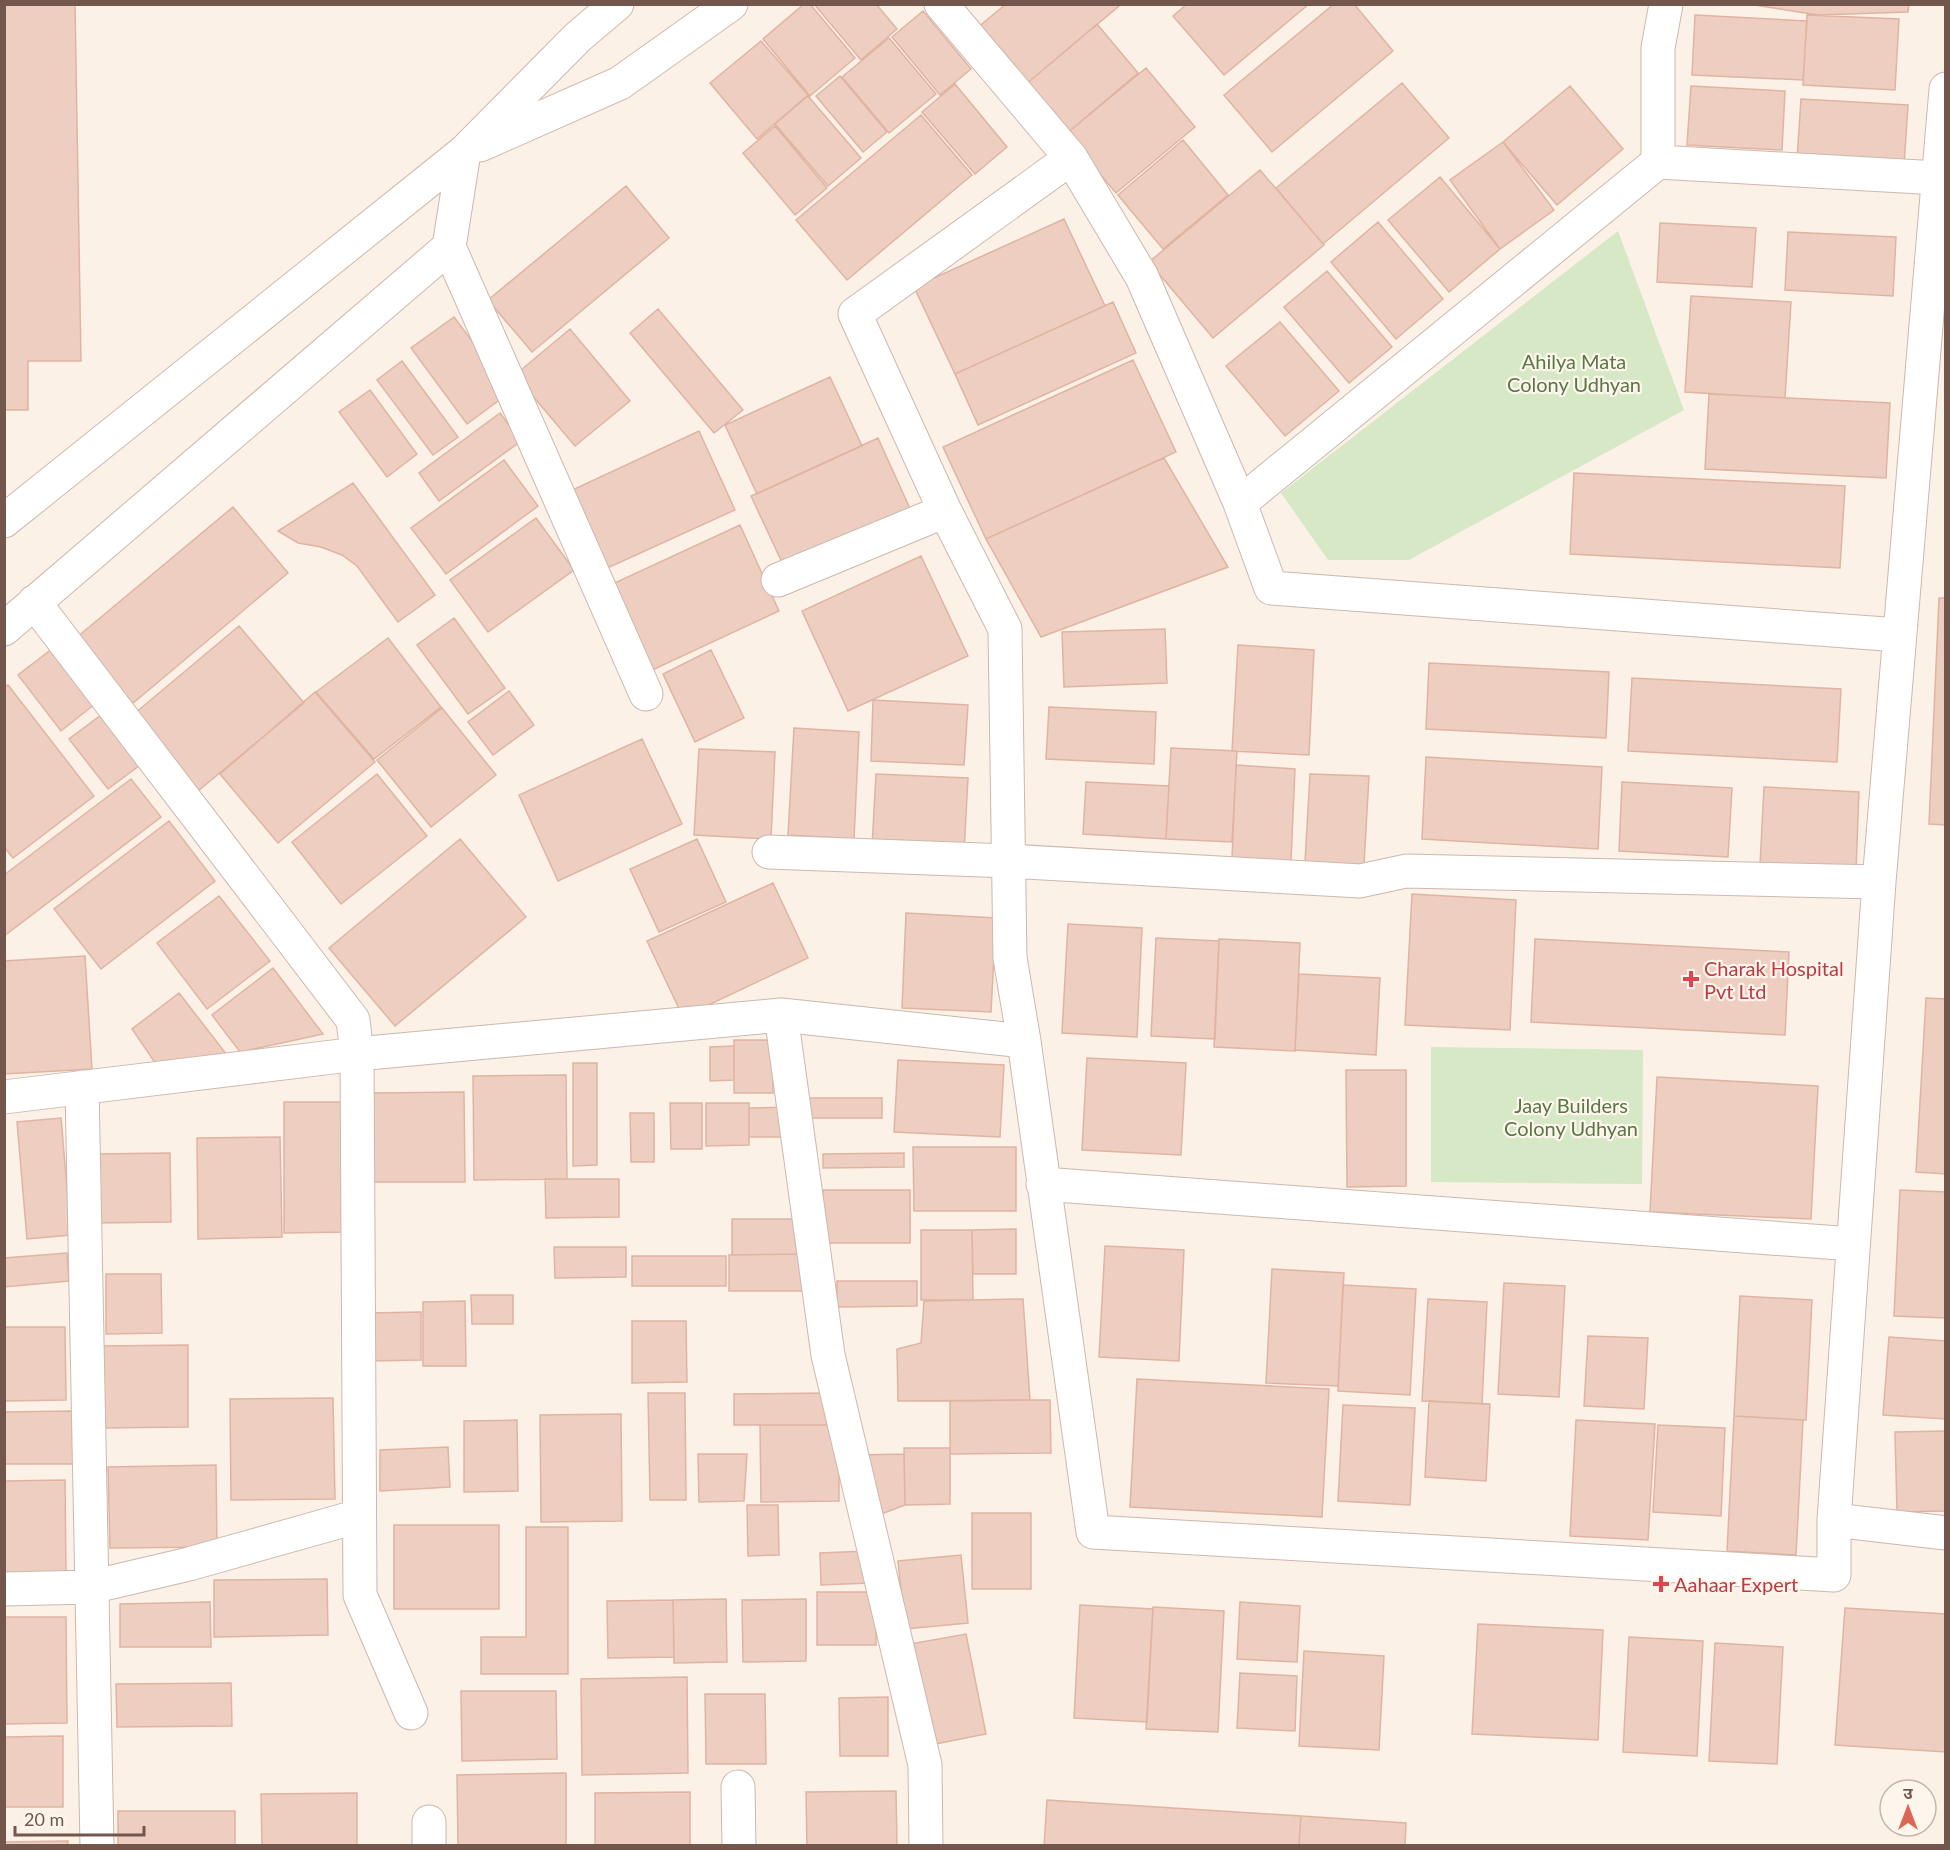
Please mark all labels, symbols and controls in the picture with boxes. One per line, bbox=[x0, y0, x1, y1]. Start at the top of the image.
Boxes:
park label: Ahilya Mata Colony Udhyan bbox=[1507, 349, 1641, 396]
place label: Charak Hospital Pvt Ltd bbox=[1704, 956, 1844, 1003]
marker: Charak Hospital Pvt Ltd bbox=[1682, 970, 1700, 988]
park label: Jaay Builders Colony Udhyan bbox=[1504, 1093, 1638, 1140]
place label: Aahaar Expert bbox=[1674, 1572, 1798, 1596]
marker: Aahaar Expert bbox=[1652, 1575, 1670, 1593]
north arrow bbox=[1878, 1778, 1938, 1838]
text: उ bbox=[1903, 1783, 1913, 1802]
scale bar bbox=[15, 1799, 144, 1837]
text: 20 m bbox=[24, 1808, 64, 1830]

